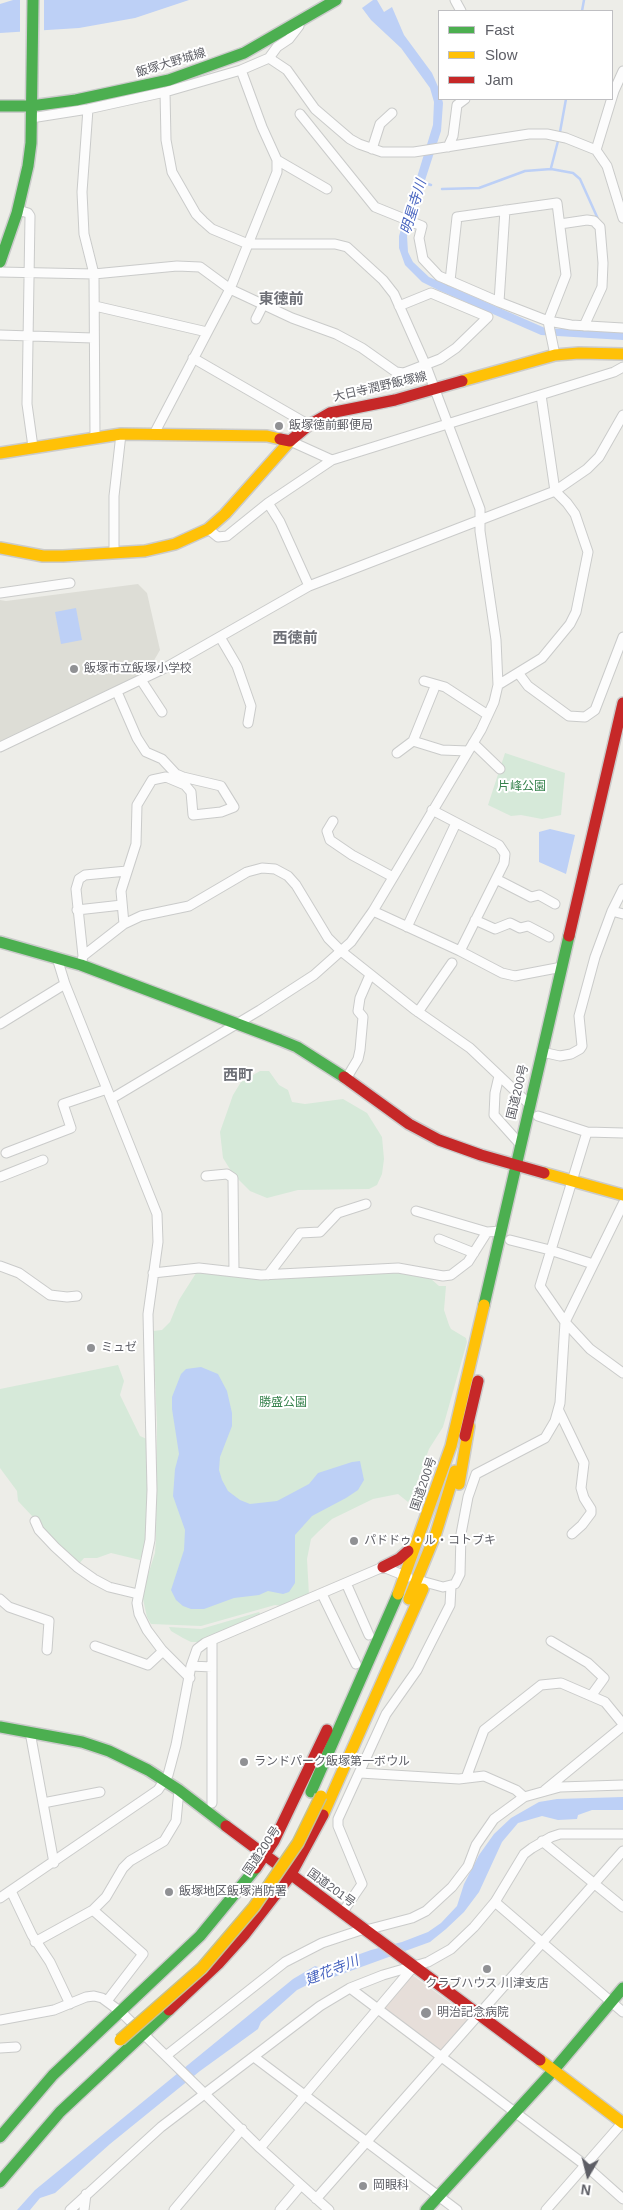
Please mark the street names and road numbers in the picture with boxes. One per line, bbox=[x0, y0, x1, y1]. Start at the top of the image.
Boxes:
street label: 飯塚大野城線 bbox=[134, 46, 208, 80]
street label: 大日寺潤野飯塚線 bbox=[332, 369, 428, 405]
street label: 国道200号 bbox=[504, 1063, 532, 1121]
street label: 国道200号 bbox=[408, 1455, 440, 1513]
street label: 国道200号 bbox=[240, 1824, 284, 1878]
street label: 国道201号 bbox=[304, 1866, 358, 1910]

